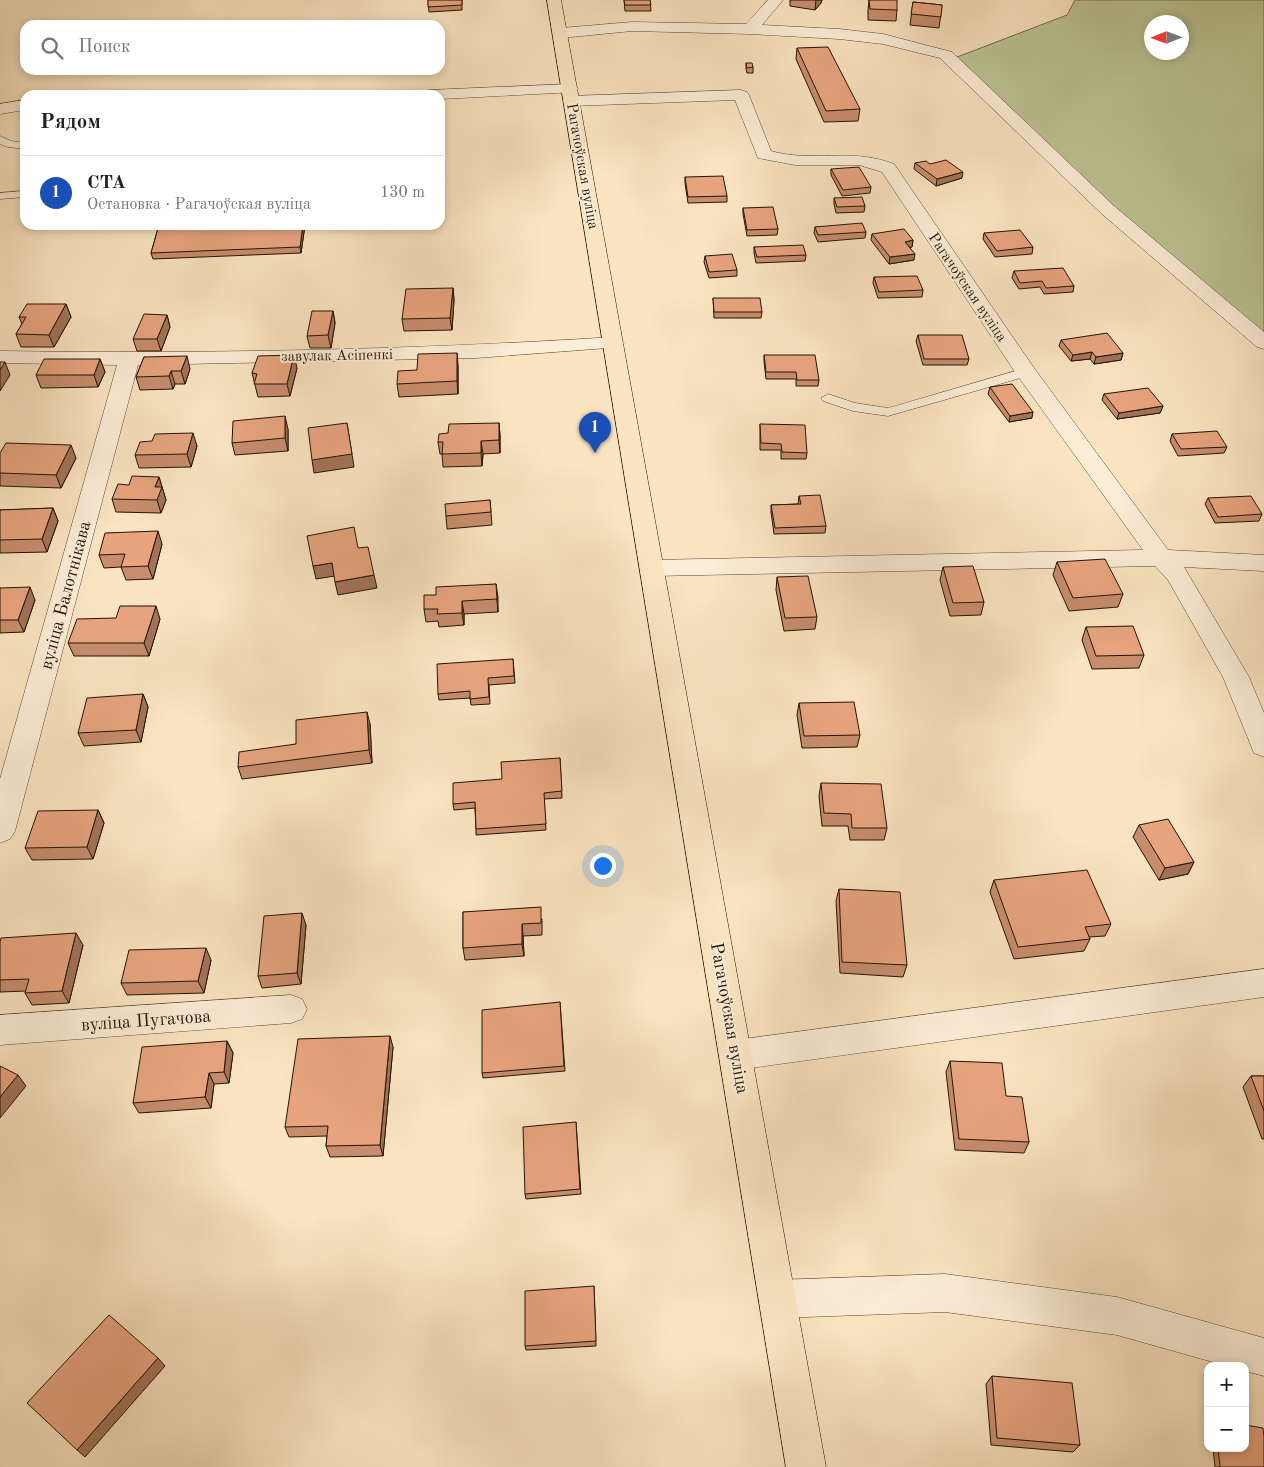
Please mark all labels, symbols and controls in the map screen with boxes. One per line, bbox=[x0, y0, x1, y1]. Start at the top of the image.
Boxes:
north arrow bbox=[1144, 15, 1189, 60]
search box bbox=[20, 20, 445, 75]
icon: search bbox=[38, 34, 66, 62]
text: Поиск bbox=[78, 38, 130, 57]
street label: Рагачоўская вуліца bbox=[563, 102, 600, 231]
text: Рядом bbox=[40, 112, 101, 133]
text: СТА bbox=[87, 174, 126, 193]
text: 1 bbox=[51, 185, 61, 201]
text: 130 m bbox=[380, 185, 425, 201]
text: Остановка · Рагачоўская вуліца bbox=[87, 197, 311, 213]
street label: Рагачоўская вуліца bbox=[925, 231, 1009, 346]
street label: завулак Асіпенкі bbox=[281, 348, 393, 365]
pin: 1 bbox=[579, 412, 611, 453]
street label: вуліца Балотнікава bbox=[37, 519, 95, 672]
your location bbox=[590, 853, 616, 879]
street label: Рагачоўская вуліца bbox=[707, 941, 751, 1095]
street label: вуліца Пугачова bbox=[80, 1007, 212, 1035]
map controls bbox=[1204, 1362, 1249, 1452]
button: + bbox=[1204, 1362, 1249, 1407]
button: − bbox=[1204, 1407, 1249, 1452]

